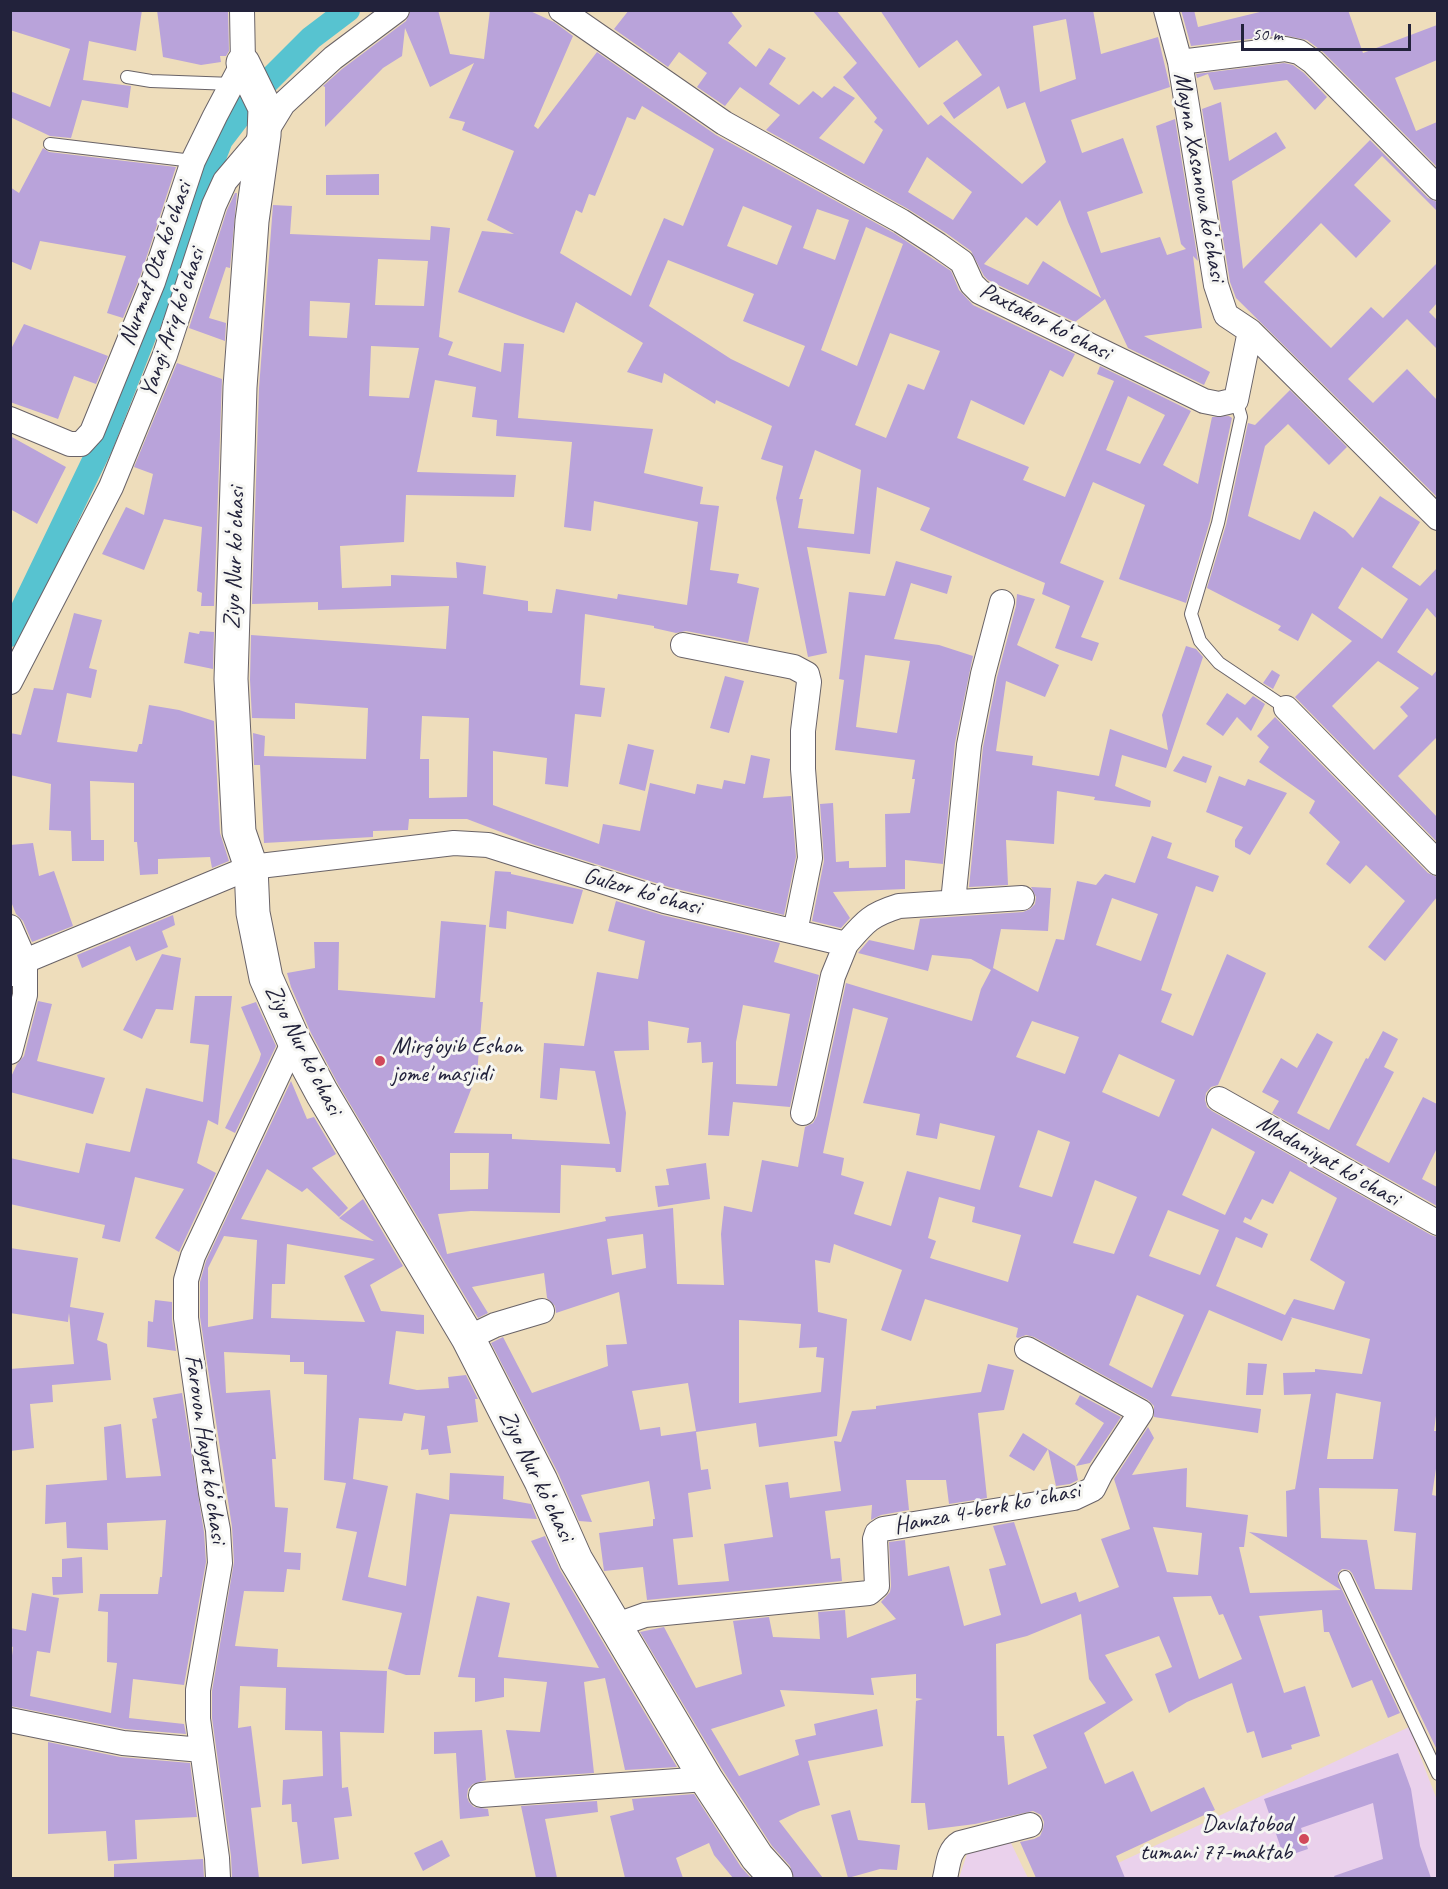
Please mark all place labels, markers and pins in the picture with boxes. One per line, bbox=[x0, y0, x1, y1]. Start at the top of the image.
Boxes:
place label: Mirg‘oyib Eshon jome' masjidi bbox=[392, 1033, 522, 1089]
marker: Mirg‘oyib Eshon jome' masjidi bbox=[373, 1054, 387, 1068]
place label: Davlatobod tumani 77-maktab bbox=[1140, 1811, 1292, 1867]
marker: Davlatobod tumani 77-maktab bbox=[1297, 1832, 1311, 1846]

